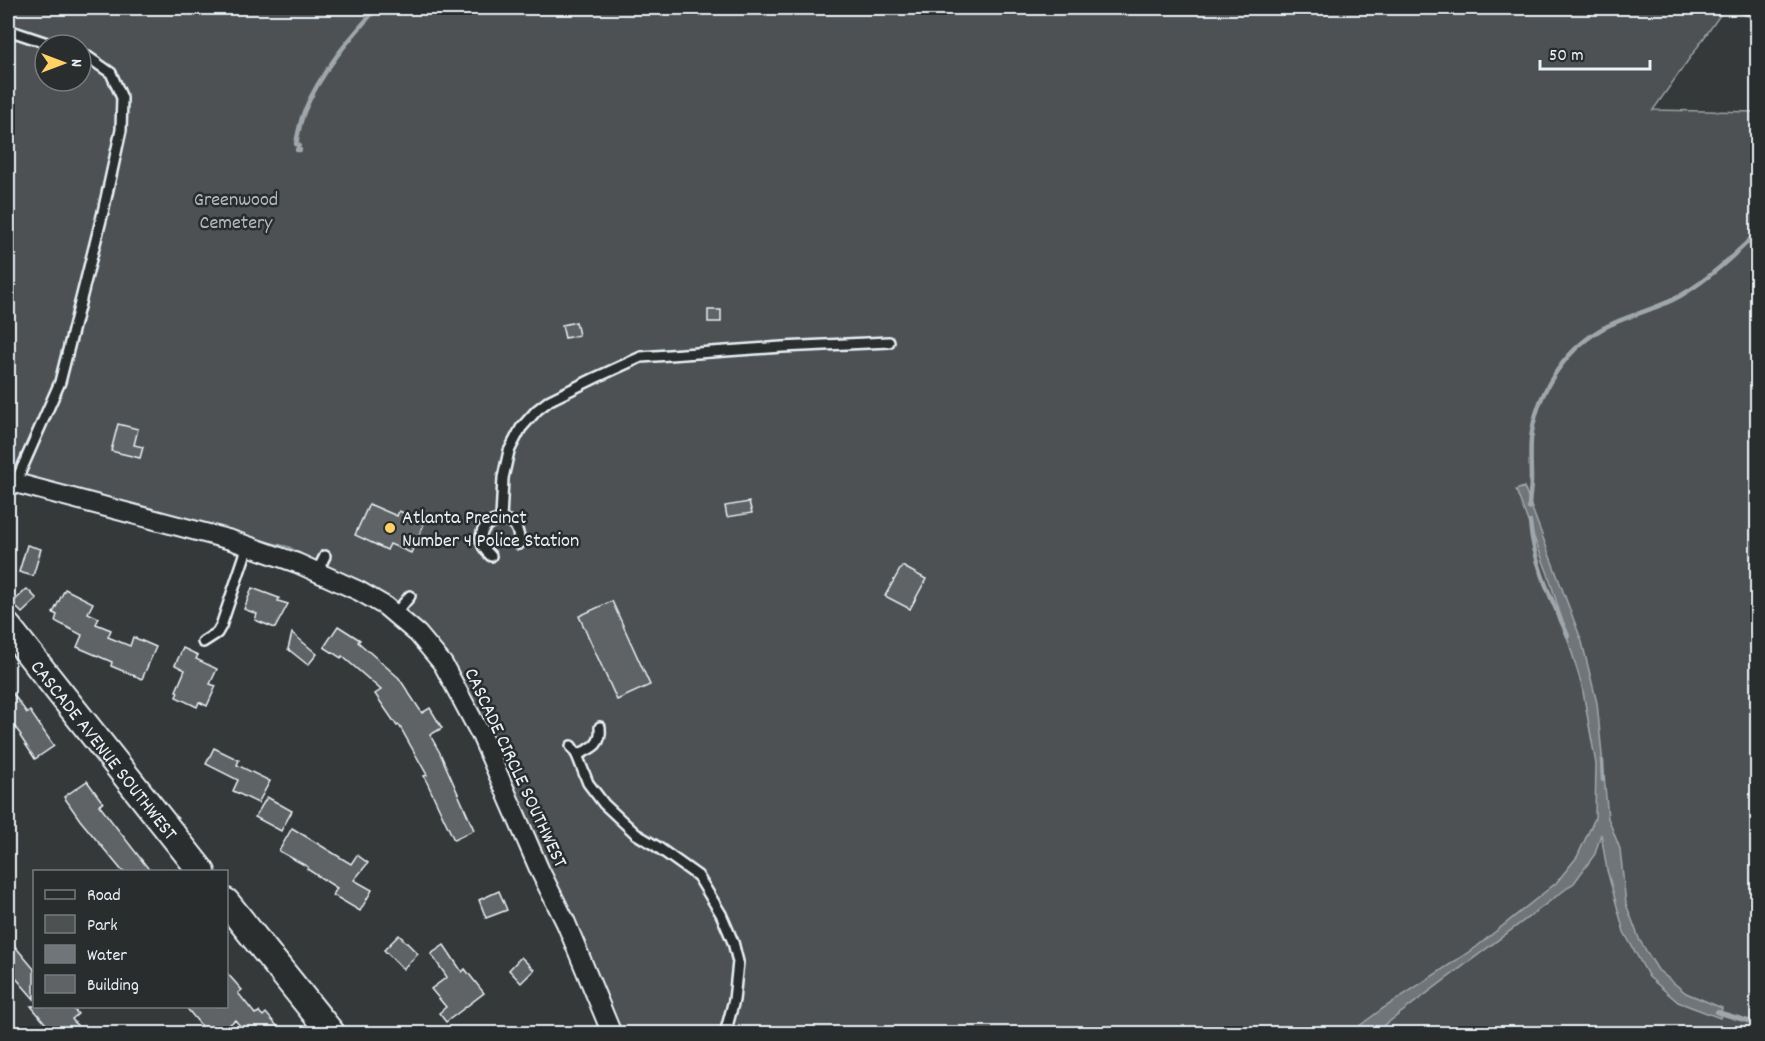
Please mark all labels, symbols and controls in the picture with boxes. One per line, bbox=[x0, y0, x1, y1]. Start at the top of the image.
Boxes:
north arrow bbox=[33, 33, 93, 93]
scale bar bbox=[1540, 33, 1650, 71]
text: 50 m bbox=[1549, 44, 1584, 69]
text: N bbox=[64, 59, 87, 67]
park label: Greenwood Cemetery bbox=[194, 187, 278, 238]
place label: Atlanta Precinct Number 4 Police Station bbox=[402, 505, 579, 556]
marker: Atlanta Precinct Number 4 Police Station bbox=[383, 521, 397, 535]
street label: CASCADE AVENUE SOUTHWEST bbox=[22, 655, 183, 847]
street label: CASCADE CIRCLE SOUTHWEST bbox=[456, 664, 573, 873]
legend bbox=[33, 870, 228, 1008]
text: Road bbox=[87, 884, 121, 909]
text: Park bbox=[87, 914, 118, 939]
text: Water bbox=[87, 944, 127, 969]
text: Building bbox=[87, 974, 139, 999]

